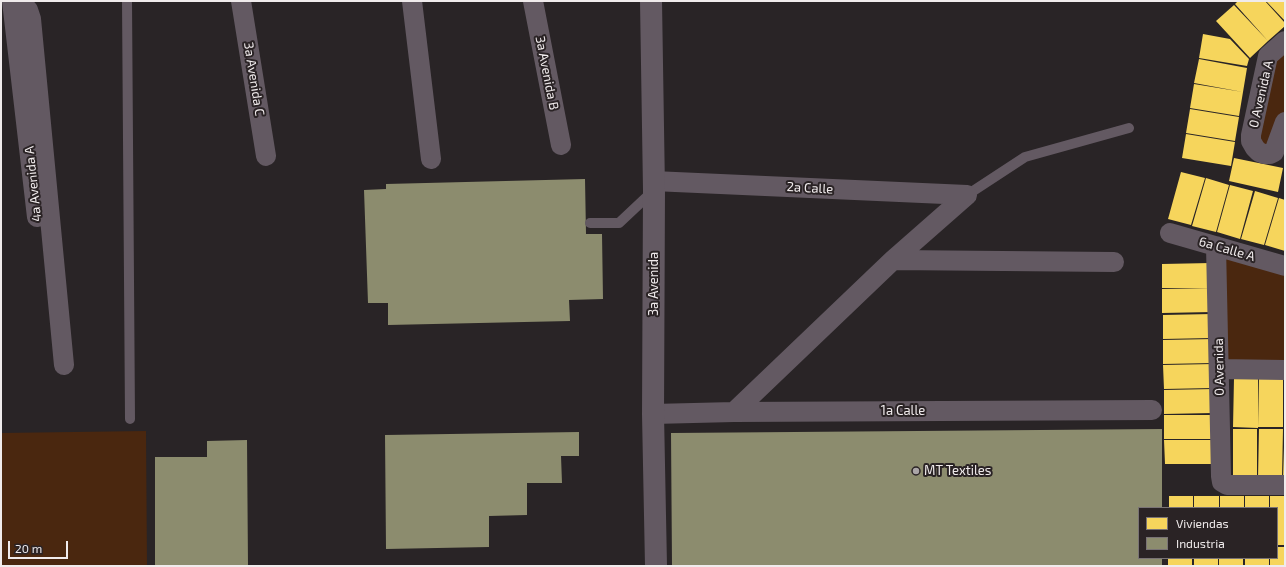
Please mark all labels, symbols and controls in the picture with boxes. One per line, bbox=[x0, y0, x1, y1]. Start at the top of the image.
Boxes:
street label: 3a Avenida B bbox=[532, 35, 562, 111]
street label: 3a Avenida C bbox=[240, 41, 268, 117]
street label: 0 Avenida A bbox=[1246, 59, 1276, 129]
street label: 4a Avenida A bbox=[21, 145, 45, 223]
street label: 2a Calle bbox=[786, 179, 834, 197]
street label: 6a Calle A bbox=[1197, 234, 1257, 264]
street label: 3a Avenida bbox=[646, 252, 662, 316]
street label: 0 Avenida bbox=[1211, 338, 1227, 396]
street label: 1a Calle bbox=[881, 403, 925, 419]
place label: MT Textiles bbox=[924, 463, 991, 479]
marker: MT Textiles bbox=[911, 466, 921, 476]
legend bbox=[1138, 507, 1278, 559]
text: Viviendas bbox=[1176, 516, 1229, 530]
scale bar bbox=[10, 533, 70, 559]
text: Industria bbox=[1176, 536, 1225, 550]
text: 20 m bbox=[15, 541, 42, 555]

